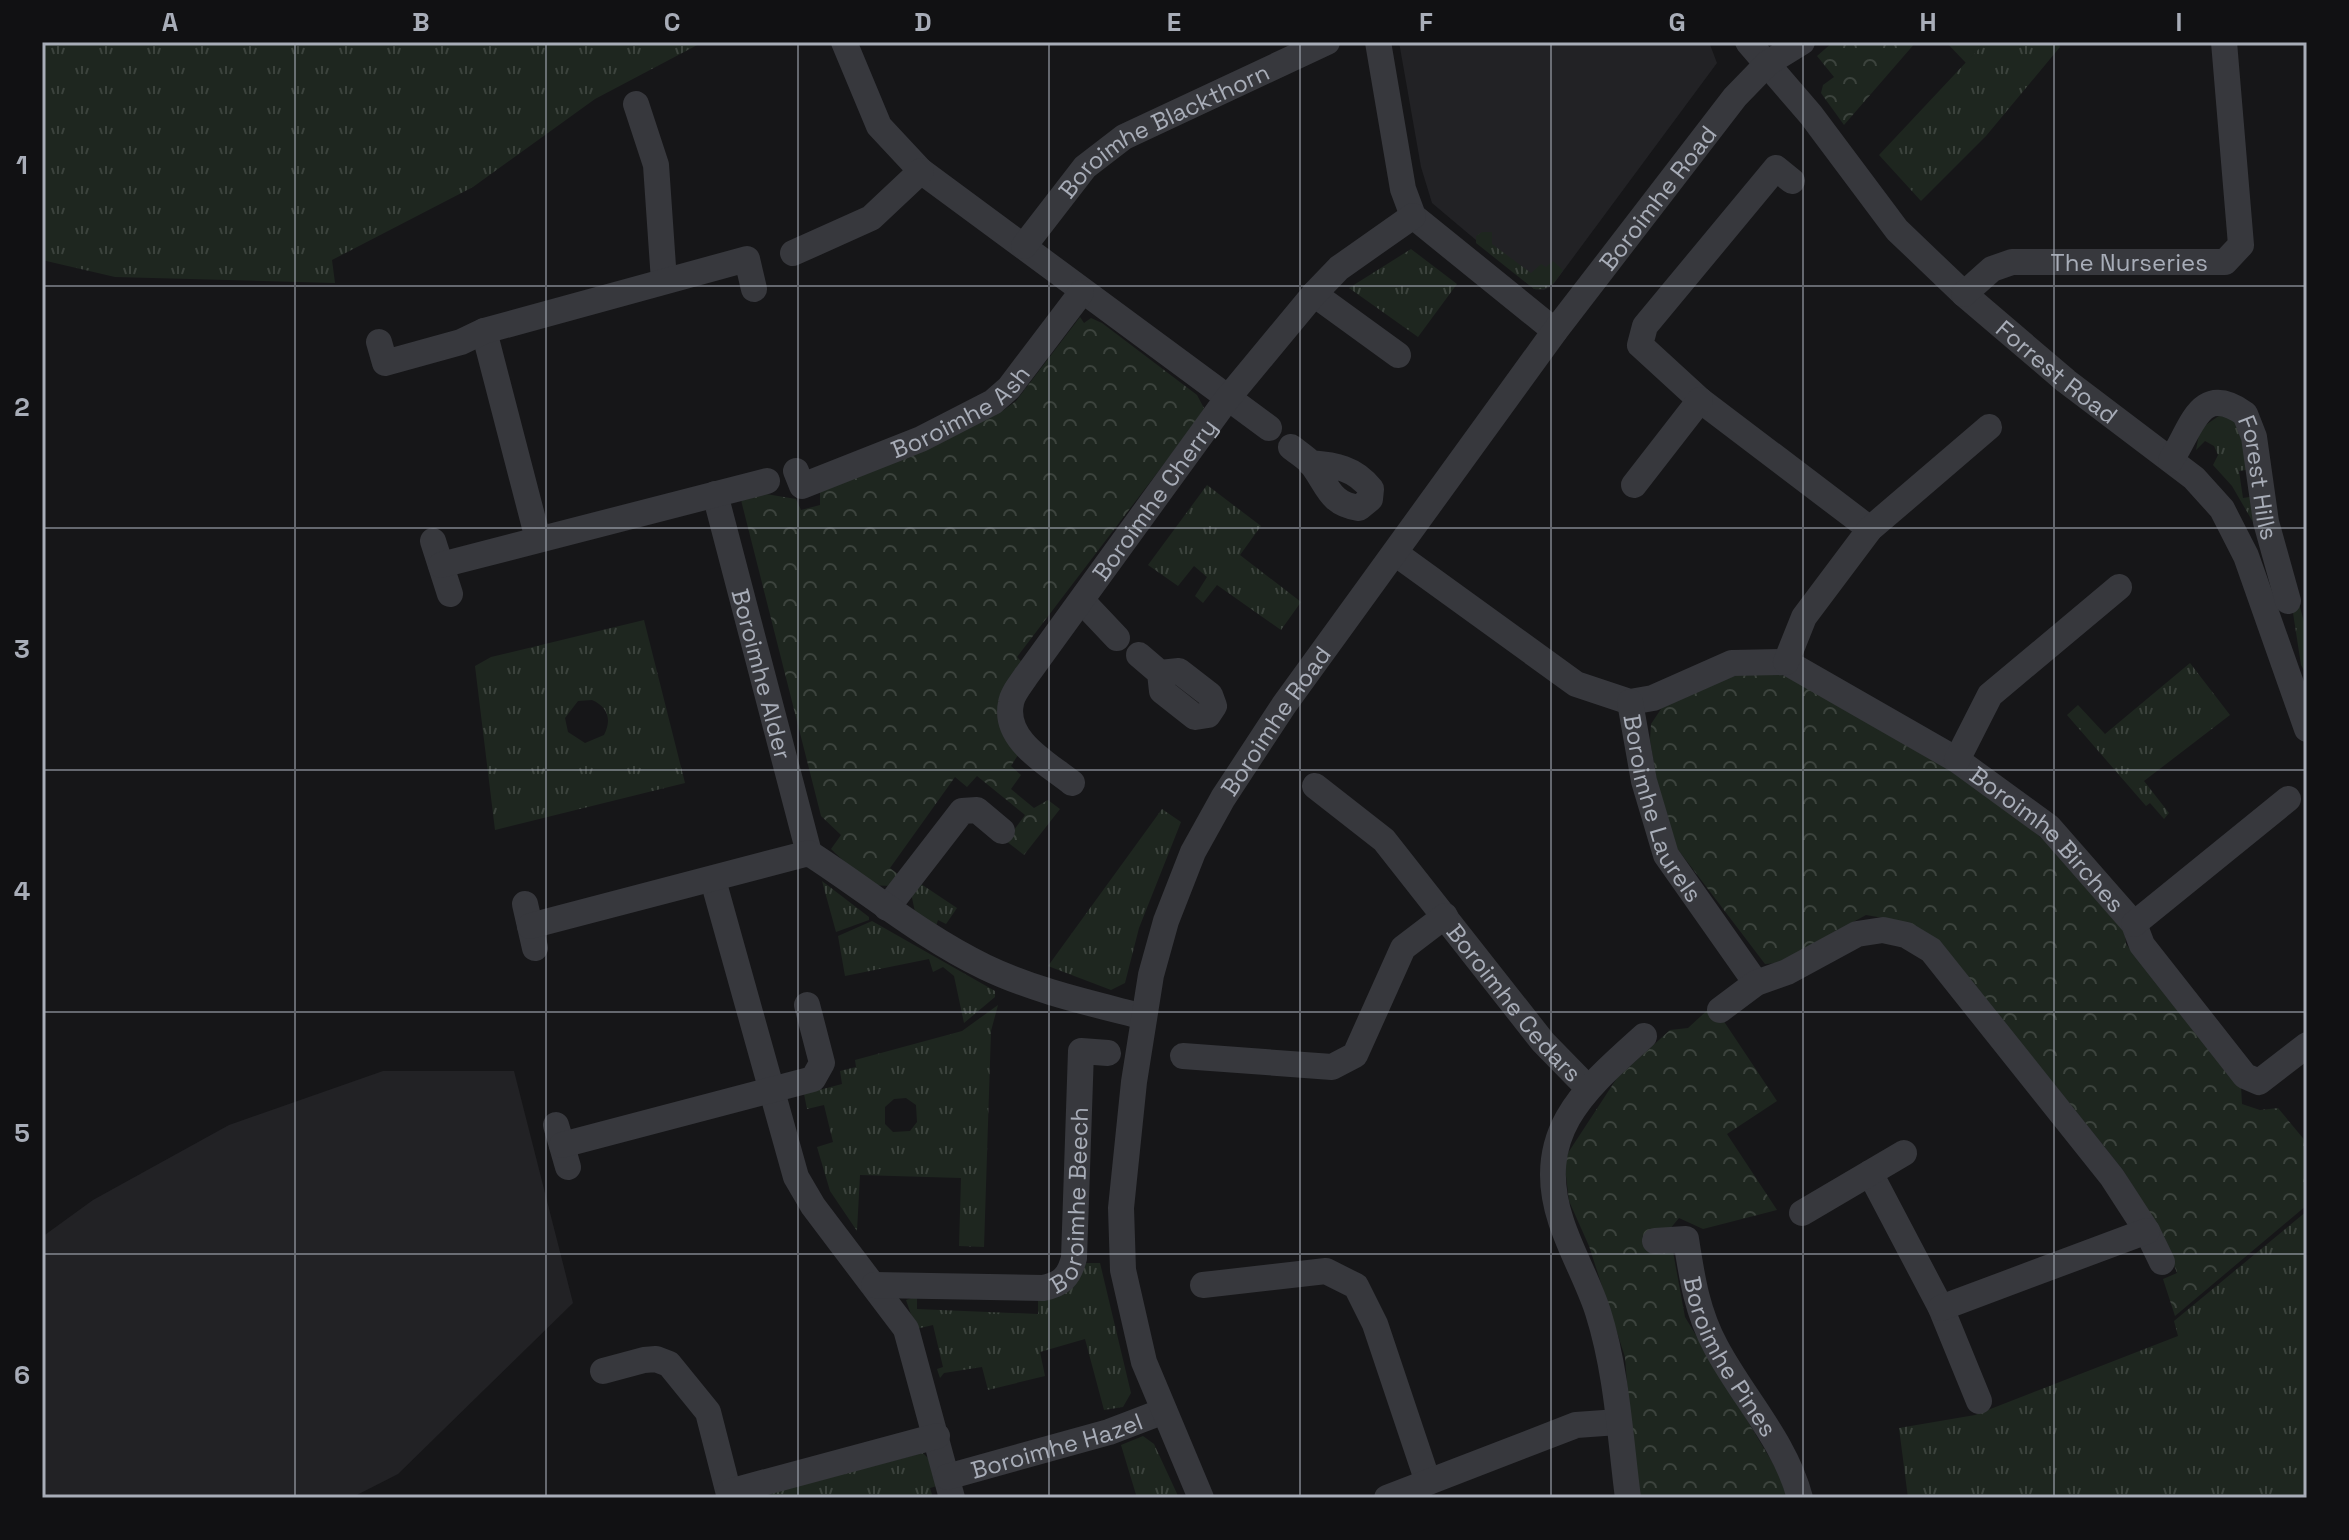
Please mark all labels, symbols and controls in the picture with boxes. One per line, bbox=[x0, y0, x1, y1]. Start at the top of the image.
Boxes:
text: A bbox=[162, 5, 179, 39]
text: B bbox=[412, 5, 430, 39]
text: C bbox=[664, 5, 680, 39]
text: D bbox=[914, 5, 932, 39]
text: E bbox=[1167, 5, 1181, 39]
text: F bbox=[1419, 5, 1433, 39]
text: G bbox=[1668, 5, 1686, 39]
text: H bbox=[1919, 5, 1937, 39]
text: I bbox=[2176, 5, 2182, 39]
street label: Boroimhe Blackthorn bbox=[1051, 56, 1274, 204]
street label: Boroimhe Road bbox=[1592, 119, 1723, 276]
text: 1 bbox=[16, 148, 28, 182]
street label: The Nurseries bbox=[2051, 247, 2208, 278]
street label: Forrest Road bbox=[1990, 313, 2124, 430]
street label: Boroimhe Ash bbox=[886, 359, 1036, 465]
text: 2 bbox=[14, 390, 30, 424]
street label: Forest Hills bbox=[2231, 410, 2286, 543]
street label: Boroimhe Cherry bbox=[1085, 412, 1223, 587]
street label: Boroimhe Alder bbox=[725, 585, 799, 763]
text: 3 bbox=[14, 632, 30, 666]
street label: Boroimhe Road bbox=[1213, 640, 1337, 802]
street label: Boroimhe Laurels bbox=[1617, 712, 1710, 908]
street label: Boroimhe Birches bbox=[1964, 759, 2132, 918]
text: 4 bbox=[14, 874, 30, 908]
street label: Boroimhe Cedars bbox=[1440, 917, 1589, 1088]
street label: Boroimhe Beech bbox=[1044, 1106, 1095, 1300]
text: 5 bbox=[14, 1116, 30, 1150]
street label: Boroimhe Pines bbox=[1677, 1273, 1784, 1442]
text: 6 bbox=[14, 1358, 30, 1392]
street label: Boroimhe Hazel bbox=[967, 1405, 1147, 1485]

